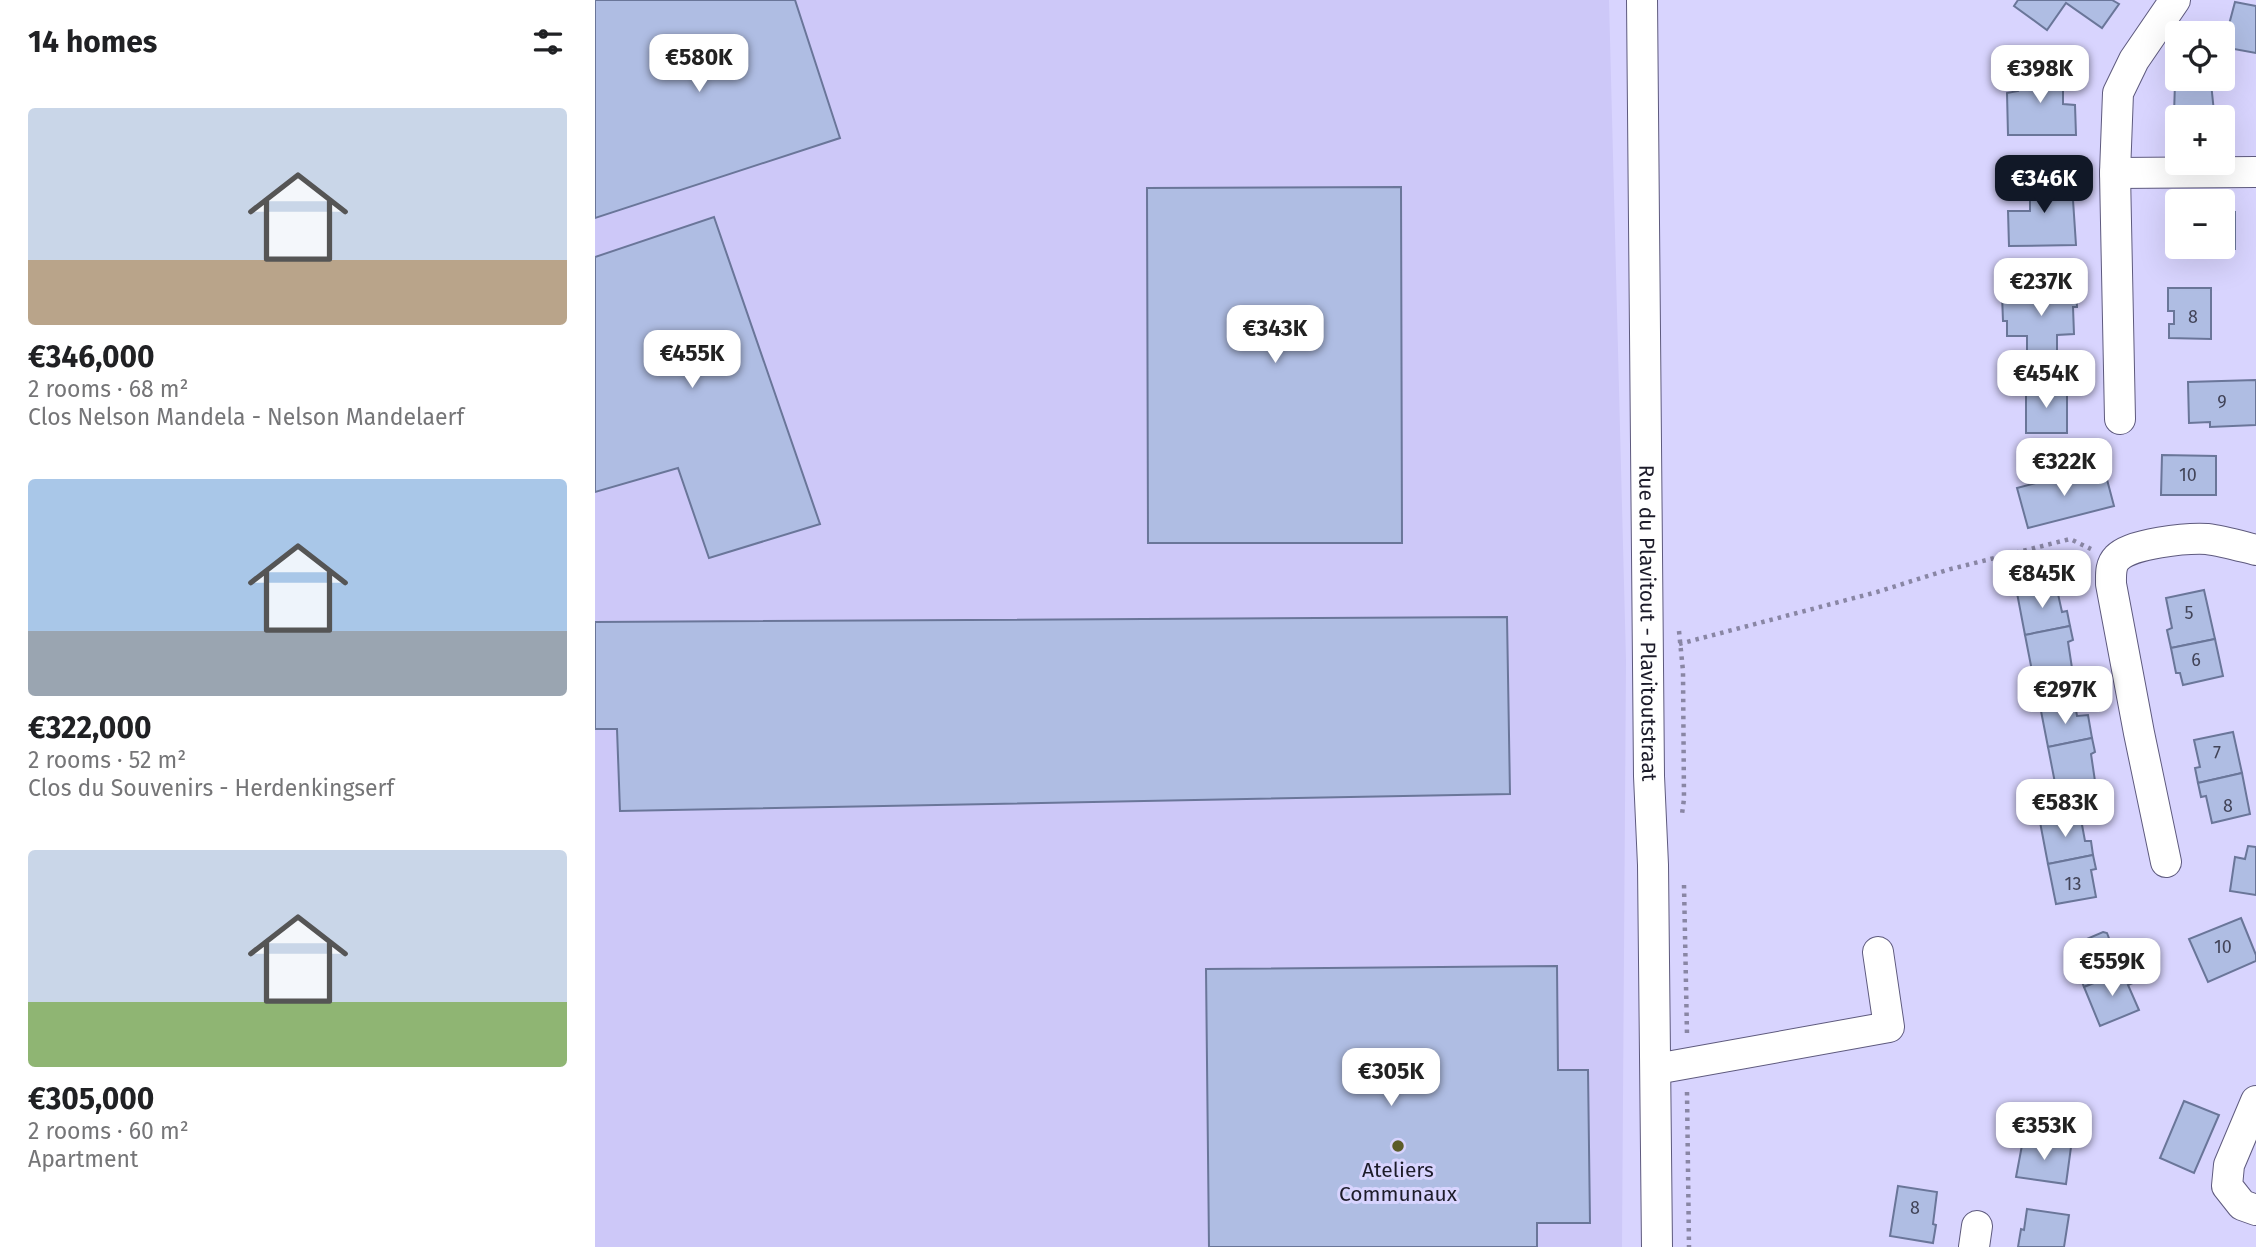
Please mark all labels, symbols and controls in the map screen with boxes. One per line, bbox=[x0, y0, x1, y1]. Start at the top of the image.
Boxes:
map controls bbox=[2165, 21, 2235, 259]
button: locate bbox=[2165, 21, 2235, 91]
icon: filters bbox=[529, 23, 567, 61]
text: 14 homes bbox=[28, 24, 157, 60]
pin: €580K bbox=[650, 34, 748, 94]
text: €580K bbox=[665, 43, 733, 71]
pin: €398K bbox=[1991, 46, 2089, 105]
text: €398K bbox=[2007, 54, 2073, 82]
button: + bbox=[2165, 105, 2235, 175]
icon: home bbox=[235, 154, 361, 280]
pin: €346K bbox=[1995, 156, 2093, 215]
text: €346K bbox=[2011, 164, 2077, 192]
button: − bbox=[2165, 189, 2235, 259]
pin: €237K bbox=[1992, 258, 2090, 318]
text: €237K bbox=[2010, 267, 2072, 295]
pin: €343K bbox=[1226, 306, 1324, 365]
house number: 8 bbox=[2188, 306, 2198, 328]
text: €343K bbox=[1243, 314, 1307, 342]
pin: €455K bbox=[643, 330, 741, 390]
text: €346,000 bbox=[28, 339, 155, 375]
text: €455K bbox=[660, 339, 724, 367]
pin: €454K bbox=[1997, 350, 2095, 410]
text: €454K bbox=[2013, 359, 2079, 387]
text: 2 rooms · 68 m² bbox=[28, 375, 189, 403]
house number: 9 bbox=[2217, 391, 2227, 413]
text: Clos Nelson Mandela - Nelson Mandelaerf bbox=[28, 403, 464, 431]
pin: €322K bbox=[2015, 438, 2113, 498]
text: €322K bbox=[2032, 447, 2096, 475]
street label: Rue du Plavitout - Plavitoutstraat bbox=[1633, 464, 1662, 782]
house number: 10 bbox=[2179, 464, 2197, 486]
icon: home bbox=[235, 525, 361, 651]
pin: €845K bbox=[1993, 550, 2091, 610]
text: €845K bbox=[2009, 559, 2075, 587]
house number: 5 bbox=[2184, 602, 2194, 624]
house number: 6 bbox=[2191, 649, 2201, 671]
pin: €297K bbox=[2016, 666, 2114, 726]
text: €297K bbox=[2034, 675, 2096, 703]
text: €322,000 bbox=[28, 710, 151, 746]
house number: 7 bbox=[2213, 742, 2221, 764]
text: 2 rooms · 52 m² bbox=[28, 746, 186, 774]
text: Clos du Souvenirs - Herdenkingserf bbox=[28, 774, 394, 802]
pin: €583K bbox=[2016, 780, 2114, 839]
text: €583K bbox=[2032, 788, 2098, 816]
house number: 8 bbox=[2223, 795, 2233, 817]
house number: 13 bbox=[2065, 873, 2081, 895]
icon: home bbox=[235, 896, 361, 1022]
house number: 10 bbox=[2214, 936, 2232, 958]
pin: €559K bbox=[2063, 939, 2161, 998]
text: €559K bbox=[2079, 947, 2145, 975]
pin: €305K bbox=[1342, 1048, 1440, 1108]
text: €305K bbox=[1358, 1057, 1424, 1085]
text: €305,000 bbox=[28, 1081, 154, 1117]
pin: €353K bbox=[1995, 1102, 2093, 1162]
text: €353K bbox=[2012, 1111, 2076, 1139]
text: 2 rooms · 60 m² bbox=[28, 1117, 189, 1145]
marker: Ateliers Communaux bbox=[1390, 1138, 1406, 1154]
text: Apartment bbox=[28, 1145, 138, 1173]
place label: Ateliers Communaux bbox=[1339, 1157, 1458, 1207]
house number: 8 bbox=[1910, 1197, 1920, 1219]

